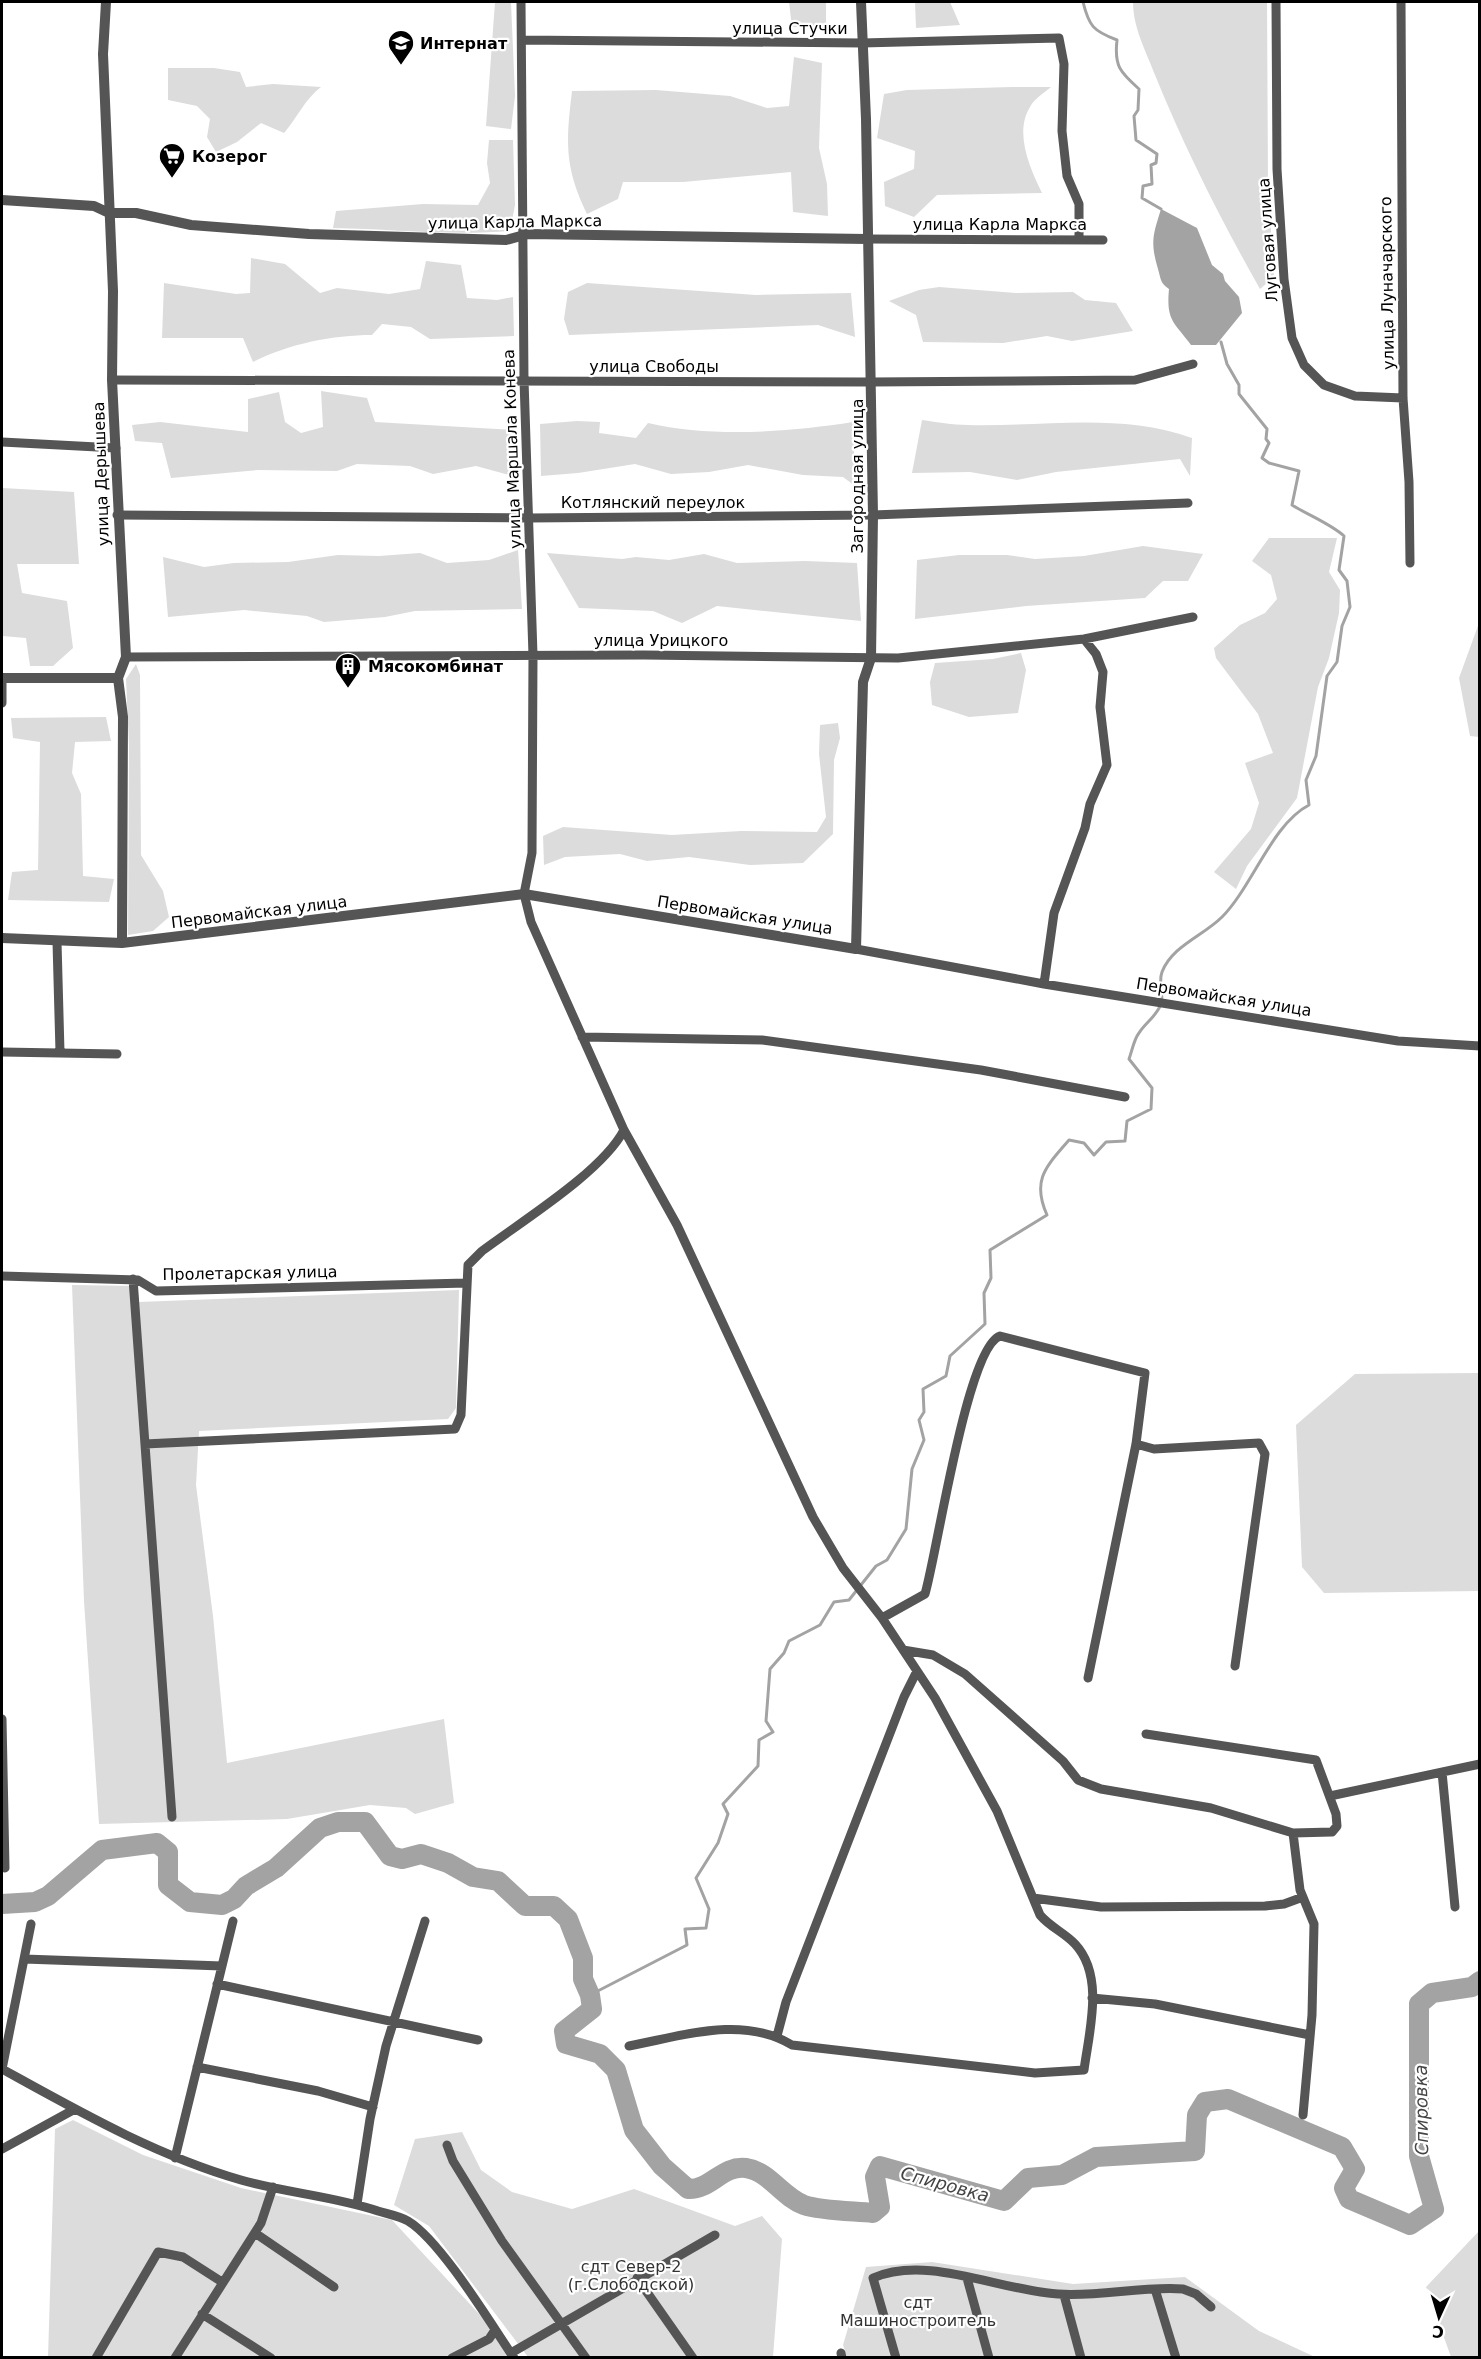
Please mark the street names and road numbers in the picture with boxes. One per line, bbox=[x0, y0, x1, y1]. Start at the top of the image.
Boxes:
street label: улица Стучки bbox=[732, 19, 848, 38]
street label: Луговая улица bbox=[1254, 177, 1282, 303]
street label: улица Луначарского bbox=[1376, 196, 1398, 370]
street label: улица Карла Маркса bbox=[428, 211, 602, 233]
street label: улица Карла Маркса bbox=[913, 215, 1087, 234]
street label: улица Маршала Конева bbox=[499, 349, 525, 549]
street label: улица Свободы bbox=[589, 357, 719, 376]
street label: Загородная улица bbox=[848, 398, 867, 554]
street label: улица Дерышева bbox=[89, 401, 113, 547]
street label: Котлянский переулок bbox=[561, 493, 746, 512]
street label: улица Урицкого bbox=[594, 631, 728, 650]
street label: Первомайская улица bbox=[170, 892, 348, 932]
street label: Первомайская улица bbox=[656, 892, 834, 938]
street label: Первомайская улица bbox=[1135, 974, 1313, 1020]
street label: Пролетарская улица bbox=[162, 1262, 338, 1284]

